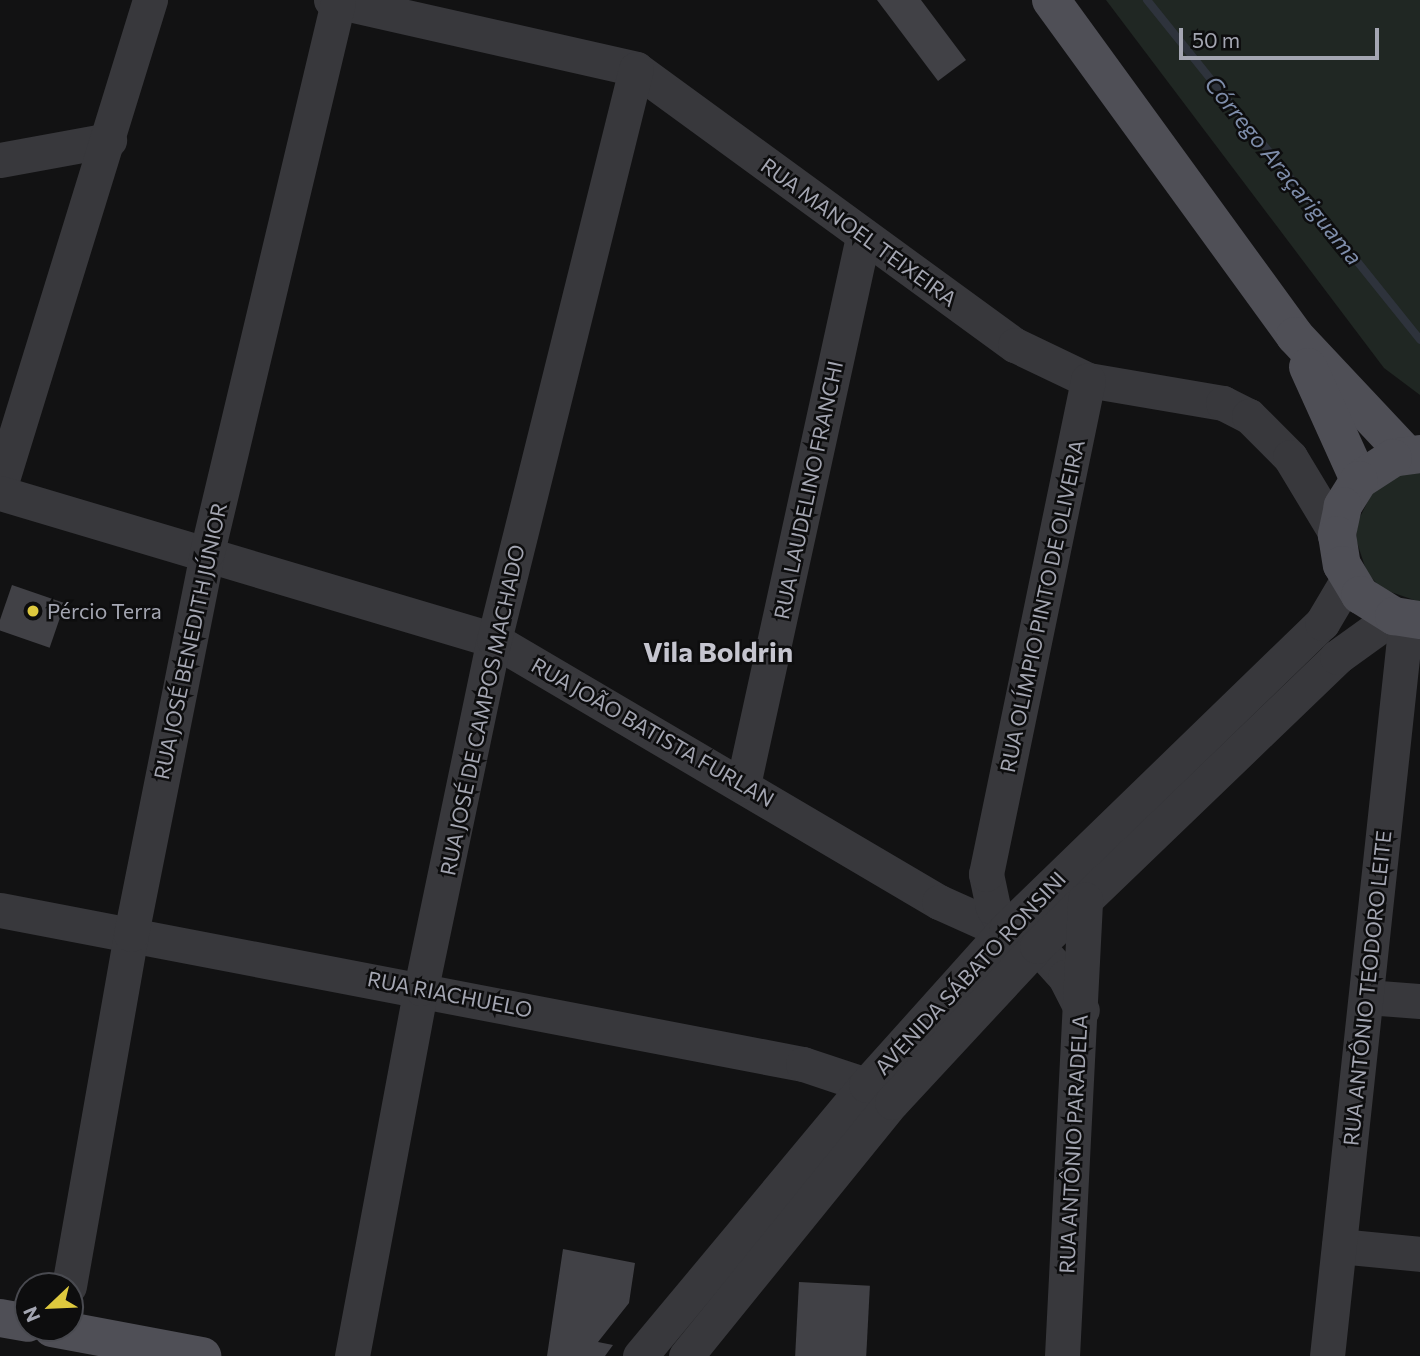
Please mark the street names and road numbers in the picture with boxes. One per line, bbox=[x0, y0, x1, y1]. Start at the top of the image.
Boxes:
street label: RUA MANOEL TEIXEIRA bbox=[756, 152, 962, 312]
street label: RUA LAUDELINO FRANCHI bbox=[768, 359, 848, 621]
street label: RUA OLÍMPIO PINTO DE OLIVEIRA bbox=[994, 437, 1090, 775]
street label: RUA JOSÉ BENEDITH JÚNIOR bbox=[148, 500, 232, 782]
street label: RUA JOSÉ DE CAMPOS MACHADO bbox=[435, 542, 529, 878]
street label: RUA JOÃO BATISTA FURLAN bbox=[527, 652, 779, 812]
street label: RUA ANTÔNIO TEODORO LEITE bbox=[1338, 829, 1396, 1147]
street label: AVENIDA SÁBATO RONSINI bbox=[869, 866, 1071, 1080]
street label: RUA RIACHUELO bbox=[365, 966, 535, 1022]
street label: RUA ANTÔNIO PARADELA bbox=[1054, 1014, 1092, 1274]

